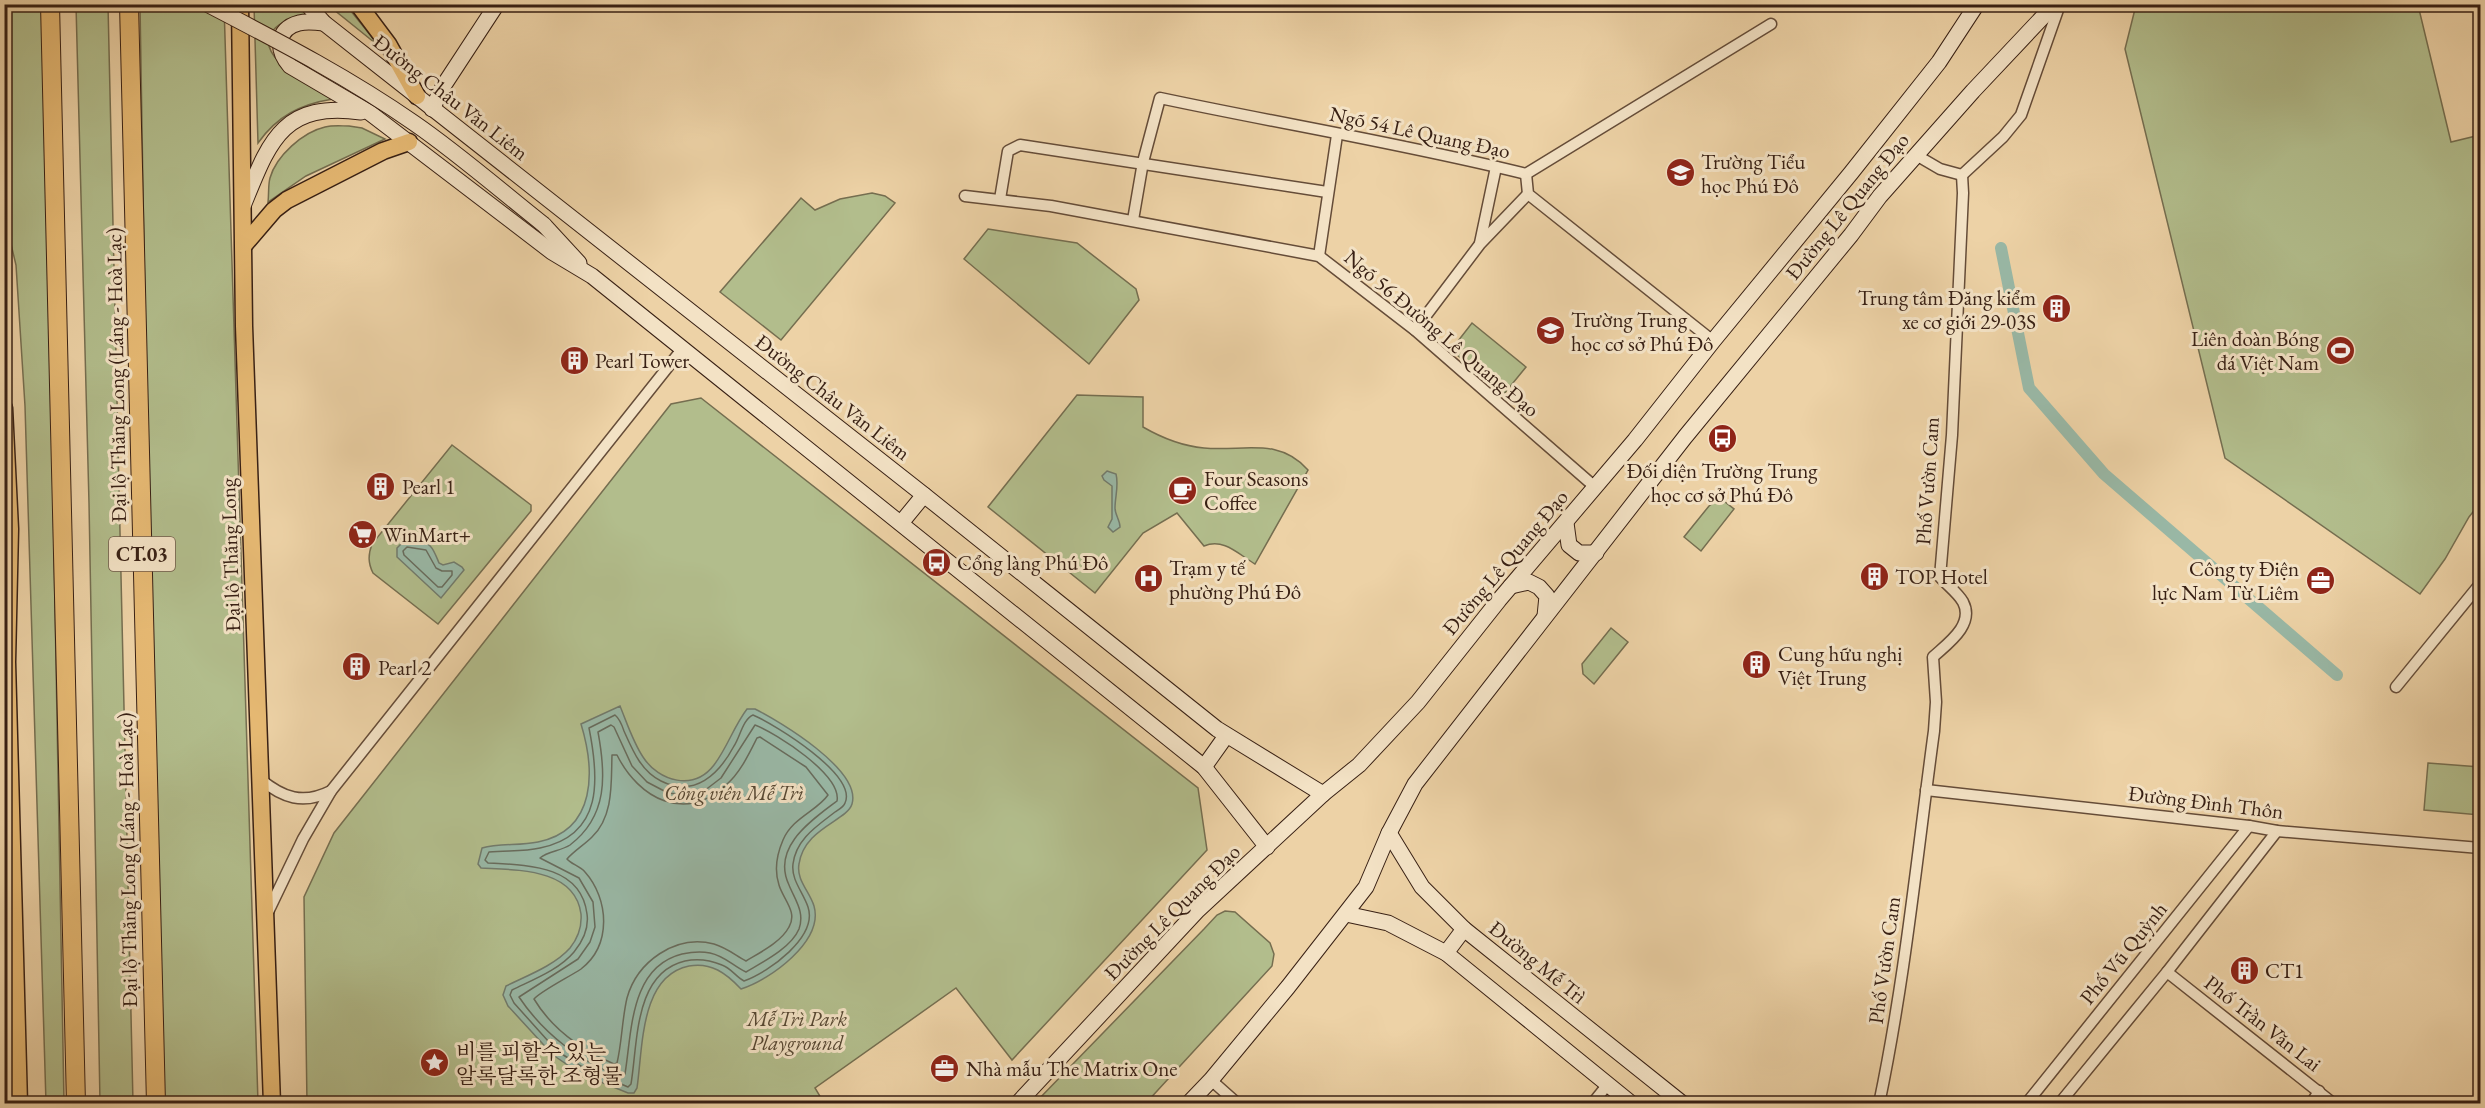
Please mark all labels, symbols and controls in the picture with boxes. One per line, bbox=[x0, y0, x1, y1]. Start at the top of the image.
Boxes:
street label: Đường Châu Văn Liêm bbox=[368, 28, 534, 166]
street label: Ngõ 54 Lê Quang Đạo bbox=[1327, 100, 1513, 165]
street label: Đường Lê Quang Đạo bbox=[1779, 127, 1915, 286]
place label: Trường Tiểu học Phú Đô bbox=[1701, 148, 1805, 199]
school or university icon: Trường Tiểu học Phú Đô bbox=[1664, 157, 1696, 189]
street label: Đại lộ Thăng Long (Láng - Hoà Lạc) bbox=[100, 227, 132, 523]
street label: Ngõ 56 Đường Lê Quang Đạo bbox=[1338, 243, 1545, 423]
place label: Trung tâm Đăng kiểm xe cơ giới 29-03S bbox=[1858, 284, 2036, 335]
building icon: Trung tâm Đăng kiểm xe cơ giới 29-03S bbox=[2041, 293, 2073, 325]
place label: Trường Trung học cơ sở Phú Đô bbox=[1571, 306, 1713, 357]
school or university icon: Trường Trung học cơ sở Phú Đô bbox=[1534, 315, 1566, 347]
place label: Liên đoàn Bóng đá Việt Nam bbox=[2191, 325, 2320, 376]
street label: Đường Châu Văn Liêm bbox=[750, 328, 916, 466]
sports icon: Liên đoàn Bóng đá Việt Nam bbox=[2324, 334, 2356, 366]
building icon: Pearl Tower bbox=[558, 344, 590, 376]
place label: Pearl Tower bbox=[595, 347, 689, 374]
street label: Phố Vườn Cam bbox=[1909, 416, 1945, 546]
bus stop icon: Đối diện Trường Trung học cơ sở Phú Đô bbox=[1706, 423, 1738, 455]
place label: Đối diện Trường Trung học cơ sở Phú Đô bbox=[1627, 457, 1818, 508]
place label: Four Seasons Coffee bbox=[1204, 465, 1308, 516]
building icon: Pearl 1 bbox=[365, 470, 397, 502]
place label: Pearl 1 bbox=[402, 473, 455, 500]
cafe icon: Four Seasons Coffee bbox=[1167, 474, 1199, 506]
street label: Đại lộ Thăng Long bbox=[214, 477, 246, 632]
street label: Đường Lê Quang Đạo bbox=[1436, 484, 1575, 641]
supermarket icon: WinMart+ bbox=[346, 518, 378, 550]
place label: WinMart+ bbox=[383, 521, 471, 548]
road number: CT.03 bbox=[109, 537, 175, 571]
bus stop icon: Cổng làng Phú Đô bbox=[920, 546, 952, 578]
place label: Cổng làng Phú Đô bbox=[957, 549, 1108, 576]
place label: Trạm y tế phường Phú Đô bbox=[1169, 554, 1301, 605]
place label: Công ty Điện lực Nam Từ Liêm bbox=[2152, 555, 2299, 606]
building icon: TOP Hotel bbox=[1858, 560, 1890, 592]
hospital icon: Trạm y tế phường Phú Đô bbox=[1132, 563, 1164, 595]
place label: TOP Hotel bbox=[1895, 563, 1988, 590]
office icon: Công ty Điện lực Nam Từ Liêm bbox=[2304, 564, 2336, 596]
place label: Cung hữu nghị Việt Trung bbox=[1778, 640, 1902, 691]
building icon: Cung hữu nghị Việt Trung bbox=[1741, 649, 1773, 681]
building icon: Pearl 2 bbox=[341, 651, 373, 683]
place label: Pearl 2 bbox=[378, 654, 431, 681]
street label: Đại lộ Thăng Long (Láng - Hoà Lạc) bbox=[111, 712, 143, 1008]
park label: Công viên Mễ Trì bbox=[664, 779, 804, 806]
street label: Đường Đình Thôn bbox=[2127, 779, 2285, 825]
street label: Đường Lê Quang Đạo bbox=[1098, 838, 1247, 987]
street label: Phố Vườn Cam bbox=[1862, 895, 1906, 1025]
street label: Phố Vũ Quỳnh bbox=[2073, 896, 2174, 1011]
street label: Đường Mễ Trì bbox=[1484, 914, 1592, 1010]
building icon: CT1 bbox=[2228, 954, 2260, 986]
place label: CT1 bbox=[2265, 957, 2304, 984]
street label: Phố Trần Văn Lai bbox=[2199, 969, 2327, 1077]
park label: Mễ Trì Park Playground bbox=[745, 1005, 848, 1056]
place label: 비를 피할수 있는 알록달록한 조형물 bbox=[456, 1038, 623, 1089]
place icon: 비를 피할수 있는 알록달록한 조형물 bbox=[419, 1047, 451, 1079]
office icon: Nhà mẫu The Matrix One bbox=[929, 1052, 961, 1084]
place label: Nhà mẫu The Matrix One bbox=[966, 1055, 1177, 1082]

